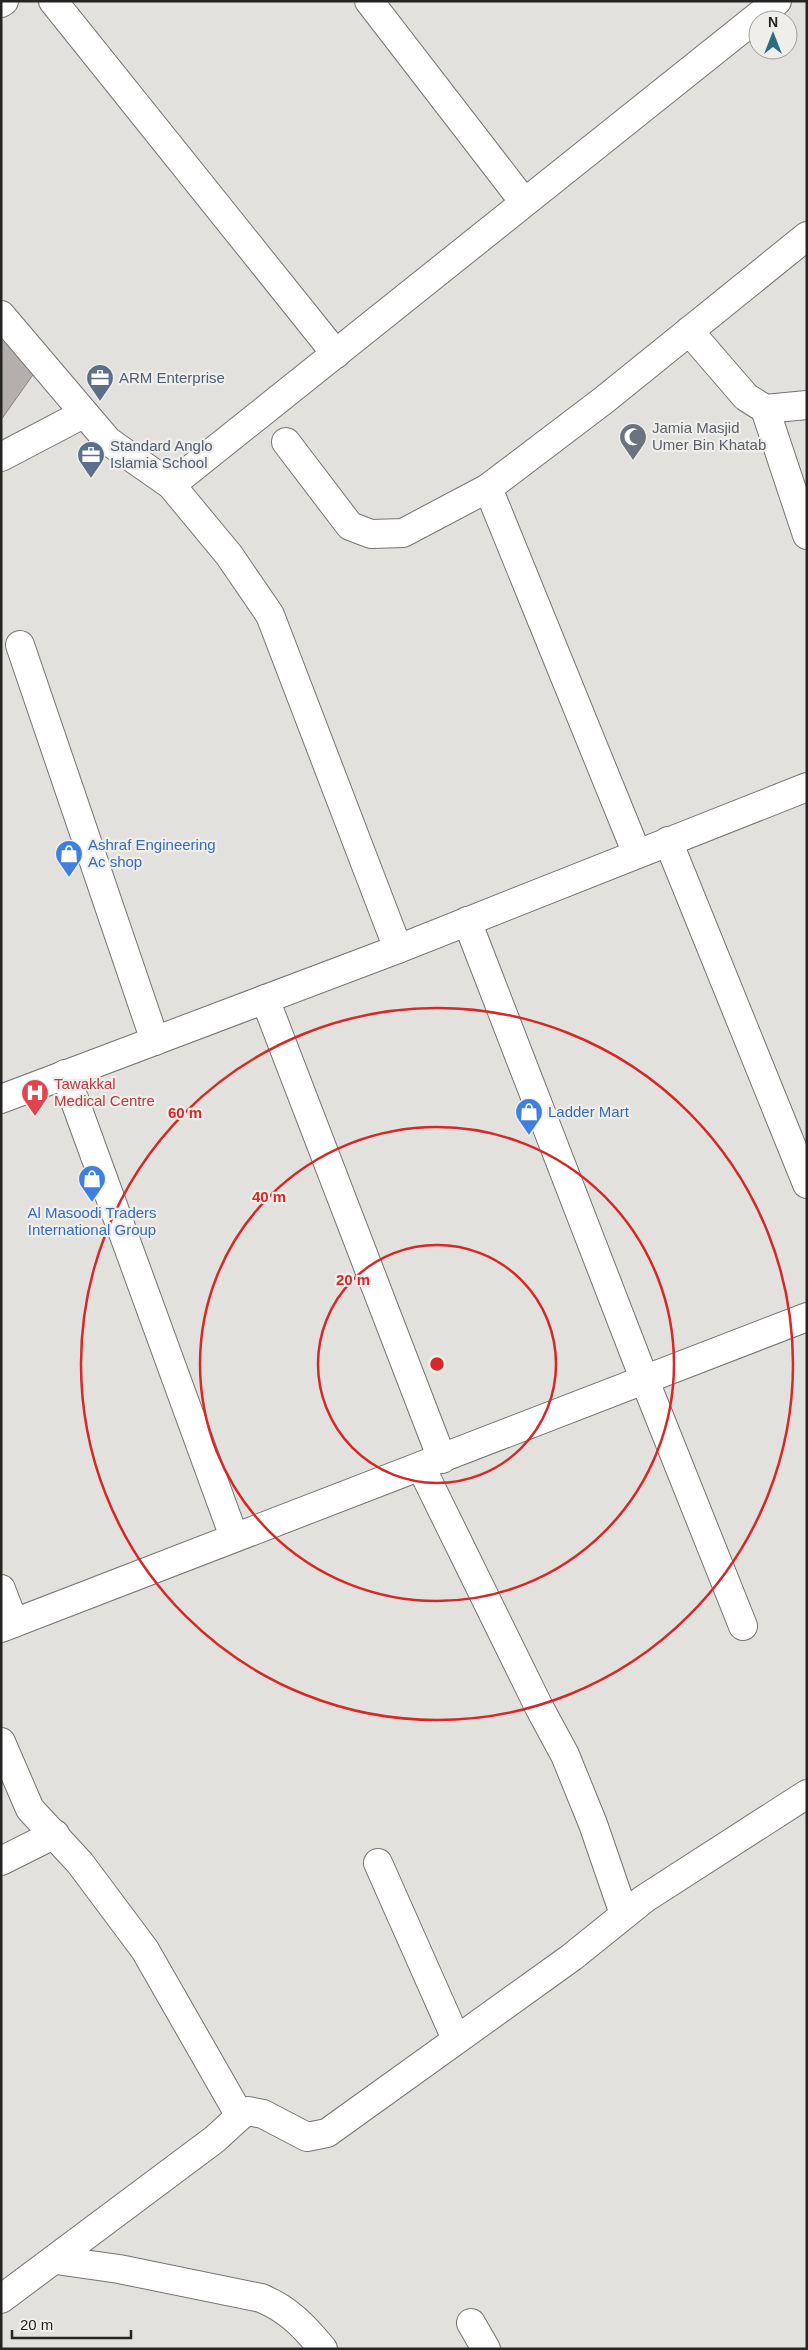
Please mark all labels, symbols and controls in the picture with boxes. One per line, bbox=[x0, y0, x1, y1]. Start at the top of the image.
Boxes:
north arrow bbox=[748, 10, 798, 60]
text: N bbox=[768, 14, 778, 30]
office icon: ARM Enterprise bbox=[85, 363, 115, 402]
place label: ARM Enterprise bbox=[119, 369, 225, 386]
place label: Jamia Masjid Umer Bin Khatab bbox=[652, 419, 766, 453]
mosque icon: Jamia Masjid Umer Bin Khatab bbox=[618, 422, 648, 461]
place label: Standard Anglo Islamia School bbox=[110, 437, 213, 471]
office icon: Standard Anglo Islamia School bbox=[76, 440, 106, 479]
place label: Ashraf Engineering Ac shop bbox=[88, 836, 216, 870]
shop icon: Ashraf Engineering Ac shop bbox=[54, 839, 84, 878]
place label: Tawakkal Medical Centre bbox=[54, 1075, 155, 1109]
hospital icon: Tawakkal Medical Centre bbox=[20, 1078, 50, 1117]
shop icon: Ladder Mart bbox=[514, 1097, 544, 1136]
place label: Ladder Mart bbox=[548, 1103, 630, 1120]
text: 60 m bbox=[168, 1104, 202, 1121]
shop icon: Al Masoodi Traders International Group bbox=[77, 1164, 107, 1203]
text: 40 m bbox=[252, 1188, 286, 1205]
place label: Al Masoodi Traders International Group bbox=[27, 1204, 157, 1238]
text: 20 m bbox=[336, 1271, 370, 1288]
centre of rings bbox=[428, 1355, 446, 1373]
scale bar bbox=[12, 2308, 131, 2340]
text: 20 m bbox=[20, 2316, 53, 2333]

